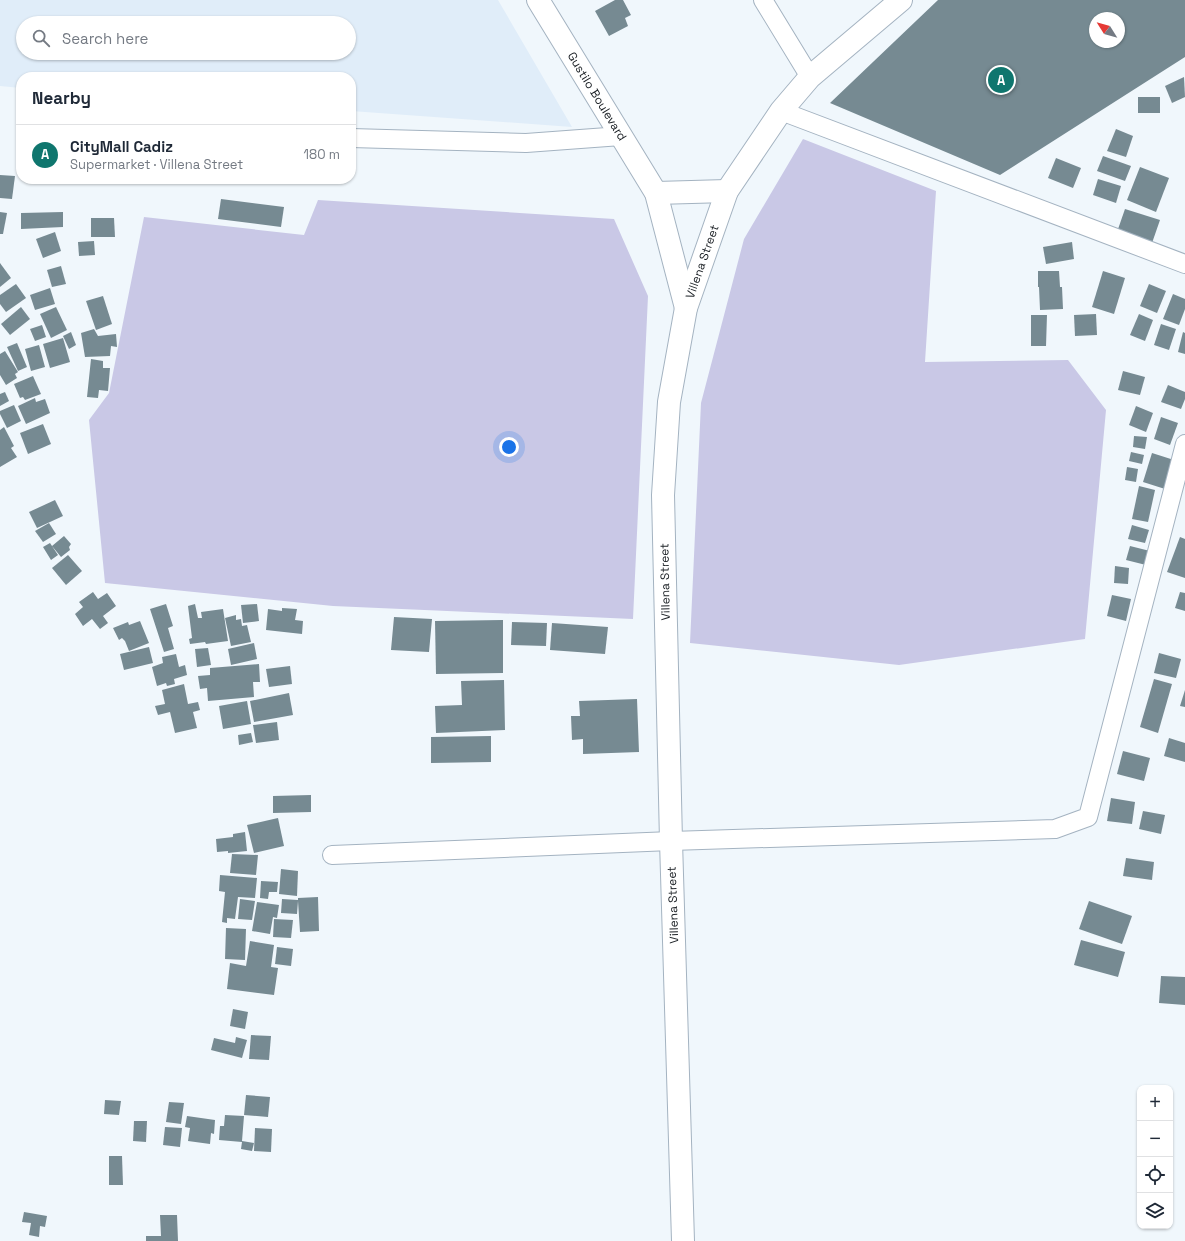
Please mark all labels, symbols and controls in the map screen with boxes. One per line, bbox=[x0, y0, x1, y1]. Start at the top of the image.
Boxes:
north arrow bbox=[1089, 12, 1125, 48]
search box bbox=[16, 16, 356, 60]
icon: search bbox=[30, 27, 52, 49]
text: Search here bbox=[62, 29, 148, 48]
street label: Gustilo Boulevard bbox=[564, 49, 630, 144]
pin: A bbox=[988, 65, 1014, 95]
text: Nearby bbox=[32, 87, 91, 109]
text: CityMall Cadiz bbox=[70, 137, 173, 156]
text: A bbox=[41, 146, 49, 163]
text: 180 m bbox=[304, 146, 340, 163]
text: Supermarket · Villena Street bbox=[70, 156, 243, 173]
street label: Villena Street bbox=[682, 223, 723, 301]
your location bbox=[499, 437, 519, 457]
street label: Villena Street bbox=[656, 543, 674, 621]
street label: Villena Street bbox=[664, 866, 682, 944]
map controls bbox=[1137, 1085, 1173, 1229]
button: + bbox=[1137, 1085, 1173, 1121]
button: − bbox=[1137, 1121, 1173, 1157]
button: locate bbox=[1137, 1157, 1173, 1193]
button: layers bbox=[1137, 1193, 1173, 1229]

